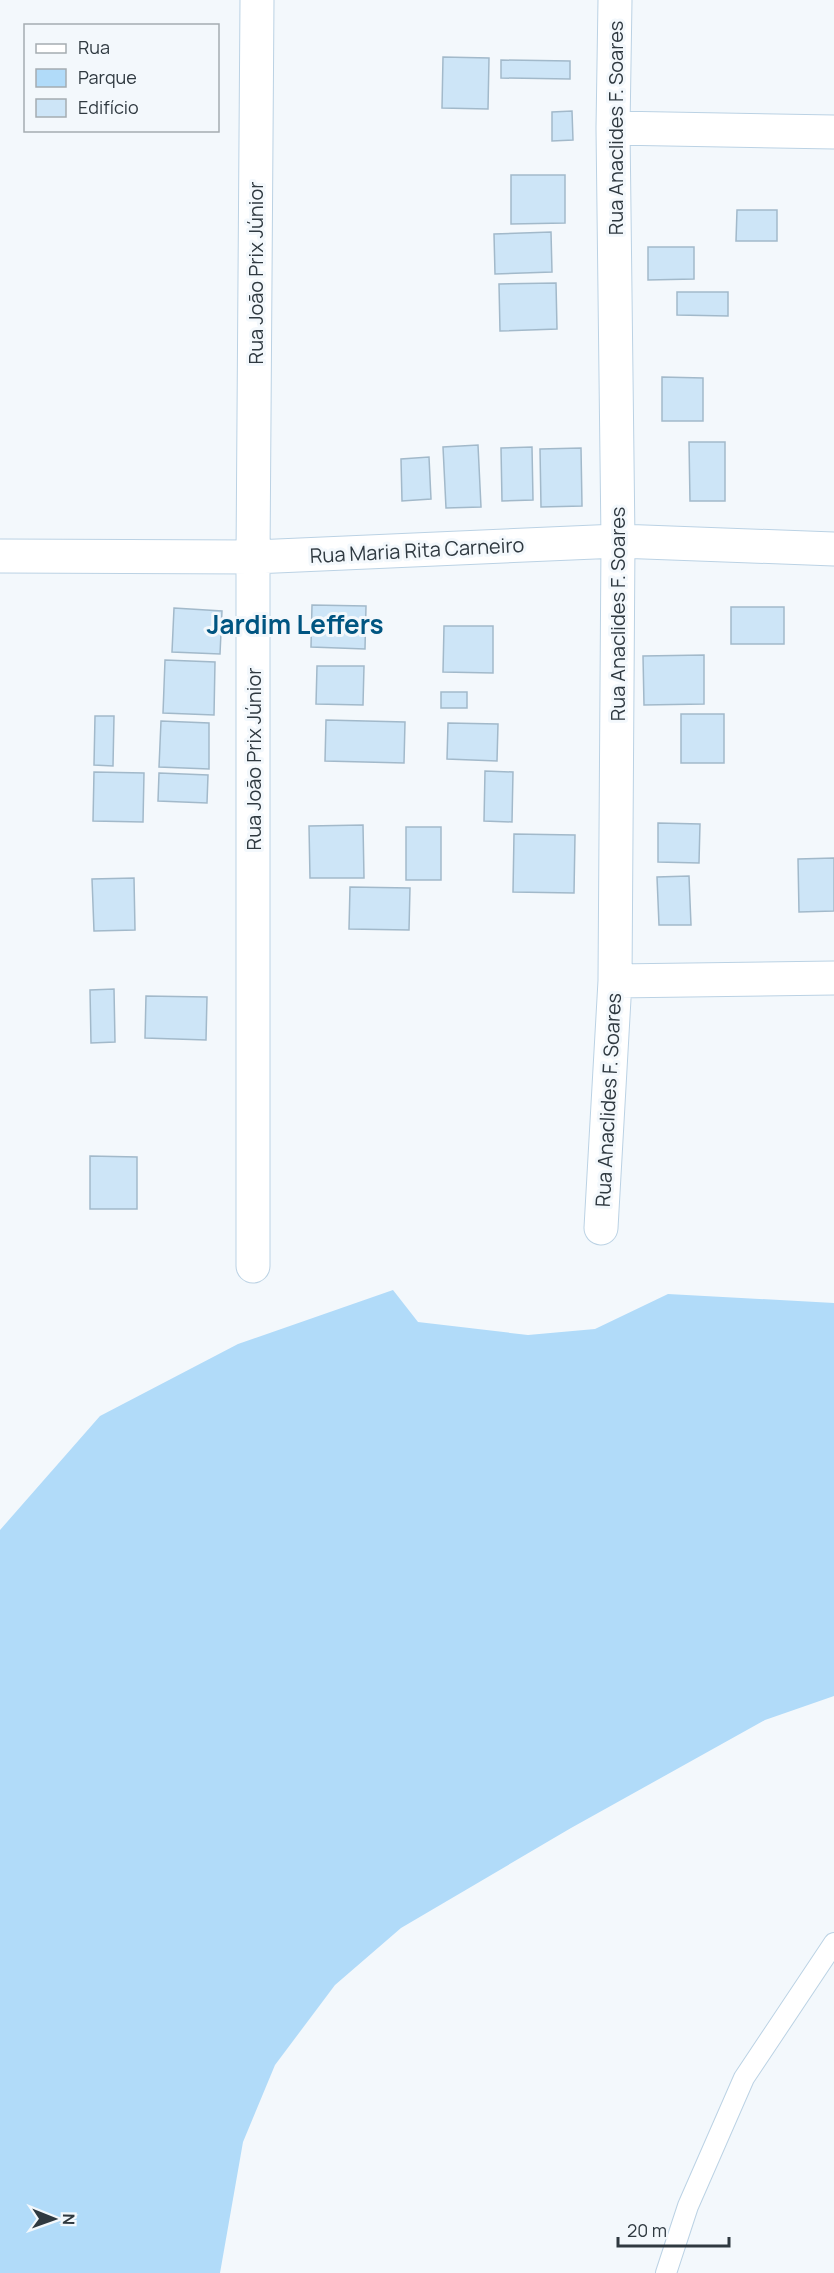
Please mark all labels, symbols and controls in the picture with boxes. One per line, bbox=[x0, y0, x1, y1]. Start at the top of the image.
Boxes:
street label: Rua Anaclides F. Soares bbox=[602, 21, 629, 235]
legend bbox=[24, 24, 219, 132]
text: Rua bbox=[78, 35, 110, 59]
text: Parque bbox=[78, 65, 137, 89]
text: Edifício bbox=[78, 95, 139, 119]
street label: Rua João Prix Júnior bbox=[242, 182, 269, 364]
street label: Rua Anaclides F. Soares bbox=[604, 507, 631, 721]
street label: Rua Maria Rita Carneiro bbox=[309, 531, 525, 569]
district label: Jardim Leffers bbox=[206, 606, 384, 642]
street label: Rua João Prix Júnior bbox=[240, 668, 267, 850]
street label: Rua Anaclides F. Soares bbox=[589, 992, 627, 1208]
north arrow bbox=[24, 2189, 84, 2249]
scale bar bbox=[618, 2210, 729, 2248]
text: N bbox=[58, 2213, 80, 2225]
text: 20 m bbox=[627, 2218, 667, 2242]

